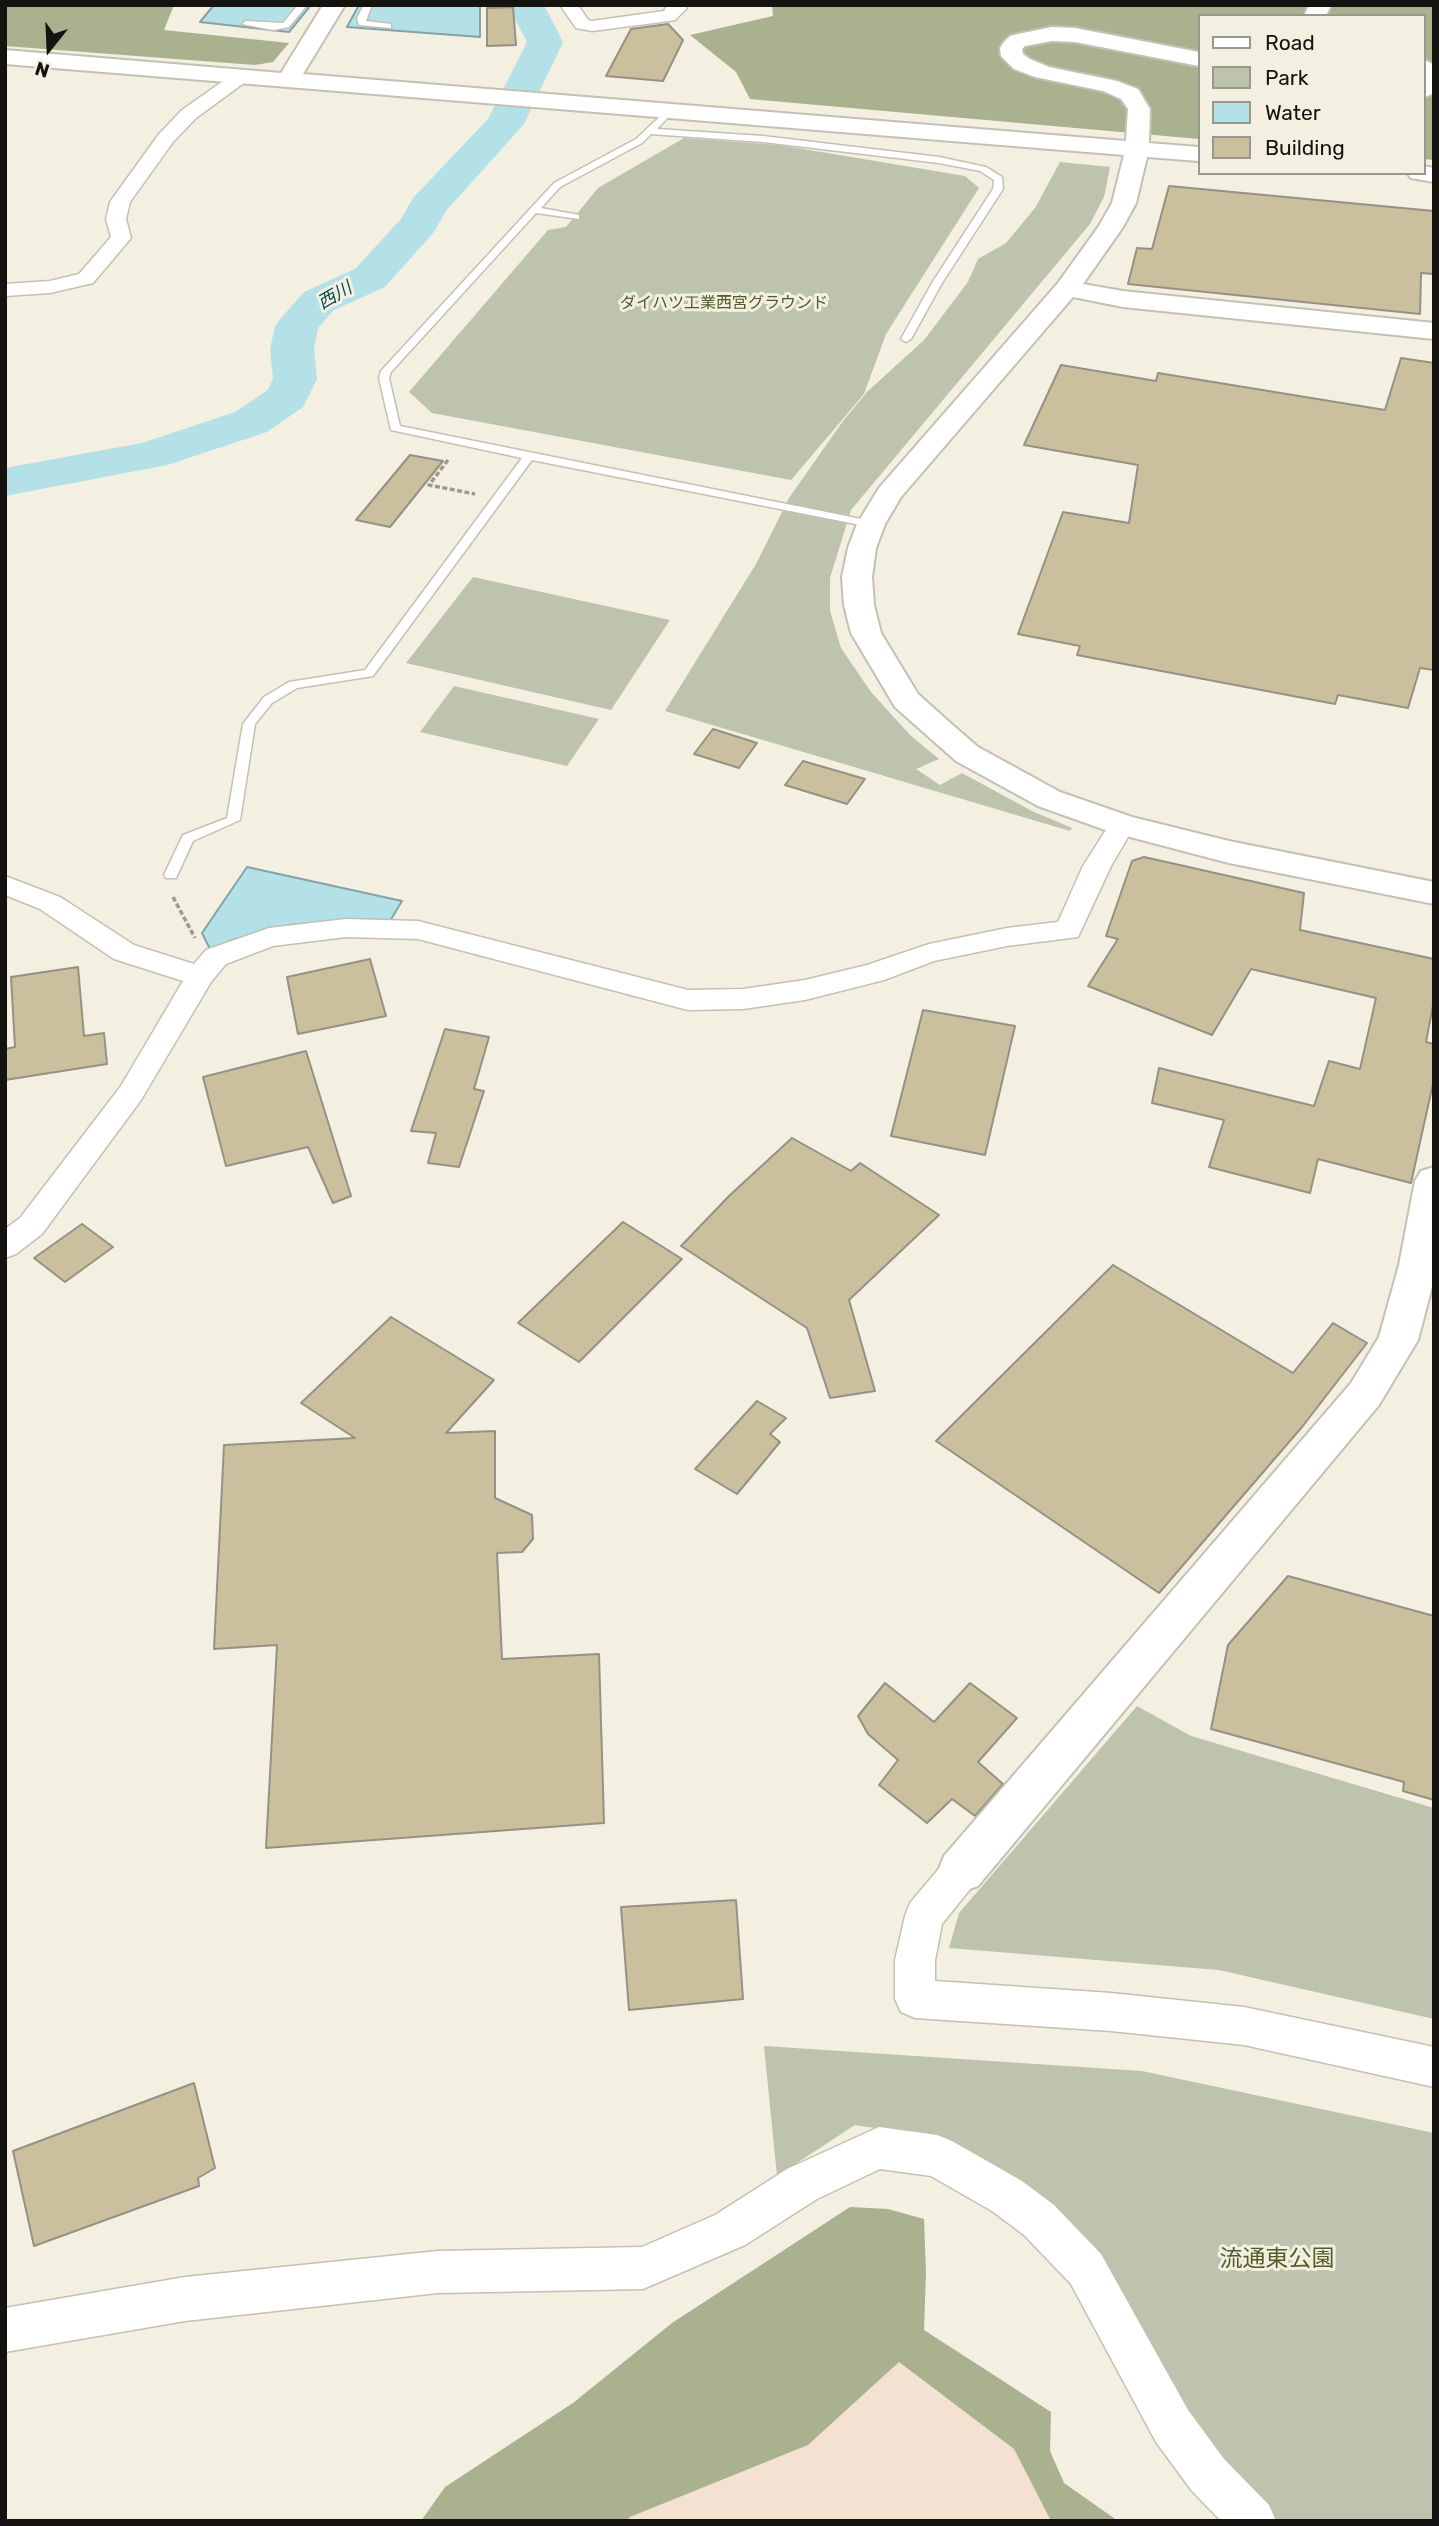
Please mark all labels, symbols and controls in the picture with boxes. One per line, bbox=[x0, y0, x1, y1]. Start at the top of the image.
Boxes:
north arrow bbox=[14, 14, 84, 84]
legend bbox=[1198, 14, 1425, 175]
text: Road bbox=[1265, 30, 1315, 55]
text: N bbox=[32, 56, 52, 82]
text: Park bbox=[1265, 65, 1309, 90]
text: Water bbox=[1265, 100, 1321, 125]
text: Building bbox=[1265, 135, 1345, 160]
water label: 西川 bbox=[314, 278, 356, 314]
park label: ダイハツ工業西宮グラウンド bbox=[620, 293, 828, 313]
park label: 流通東公園 bbox=[1220, 2245, 1334, 2273]

